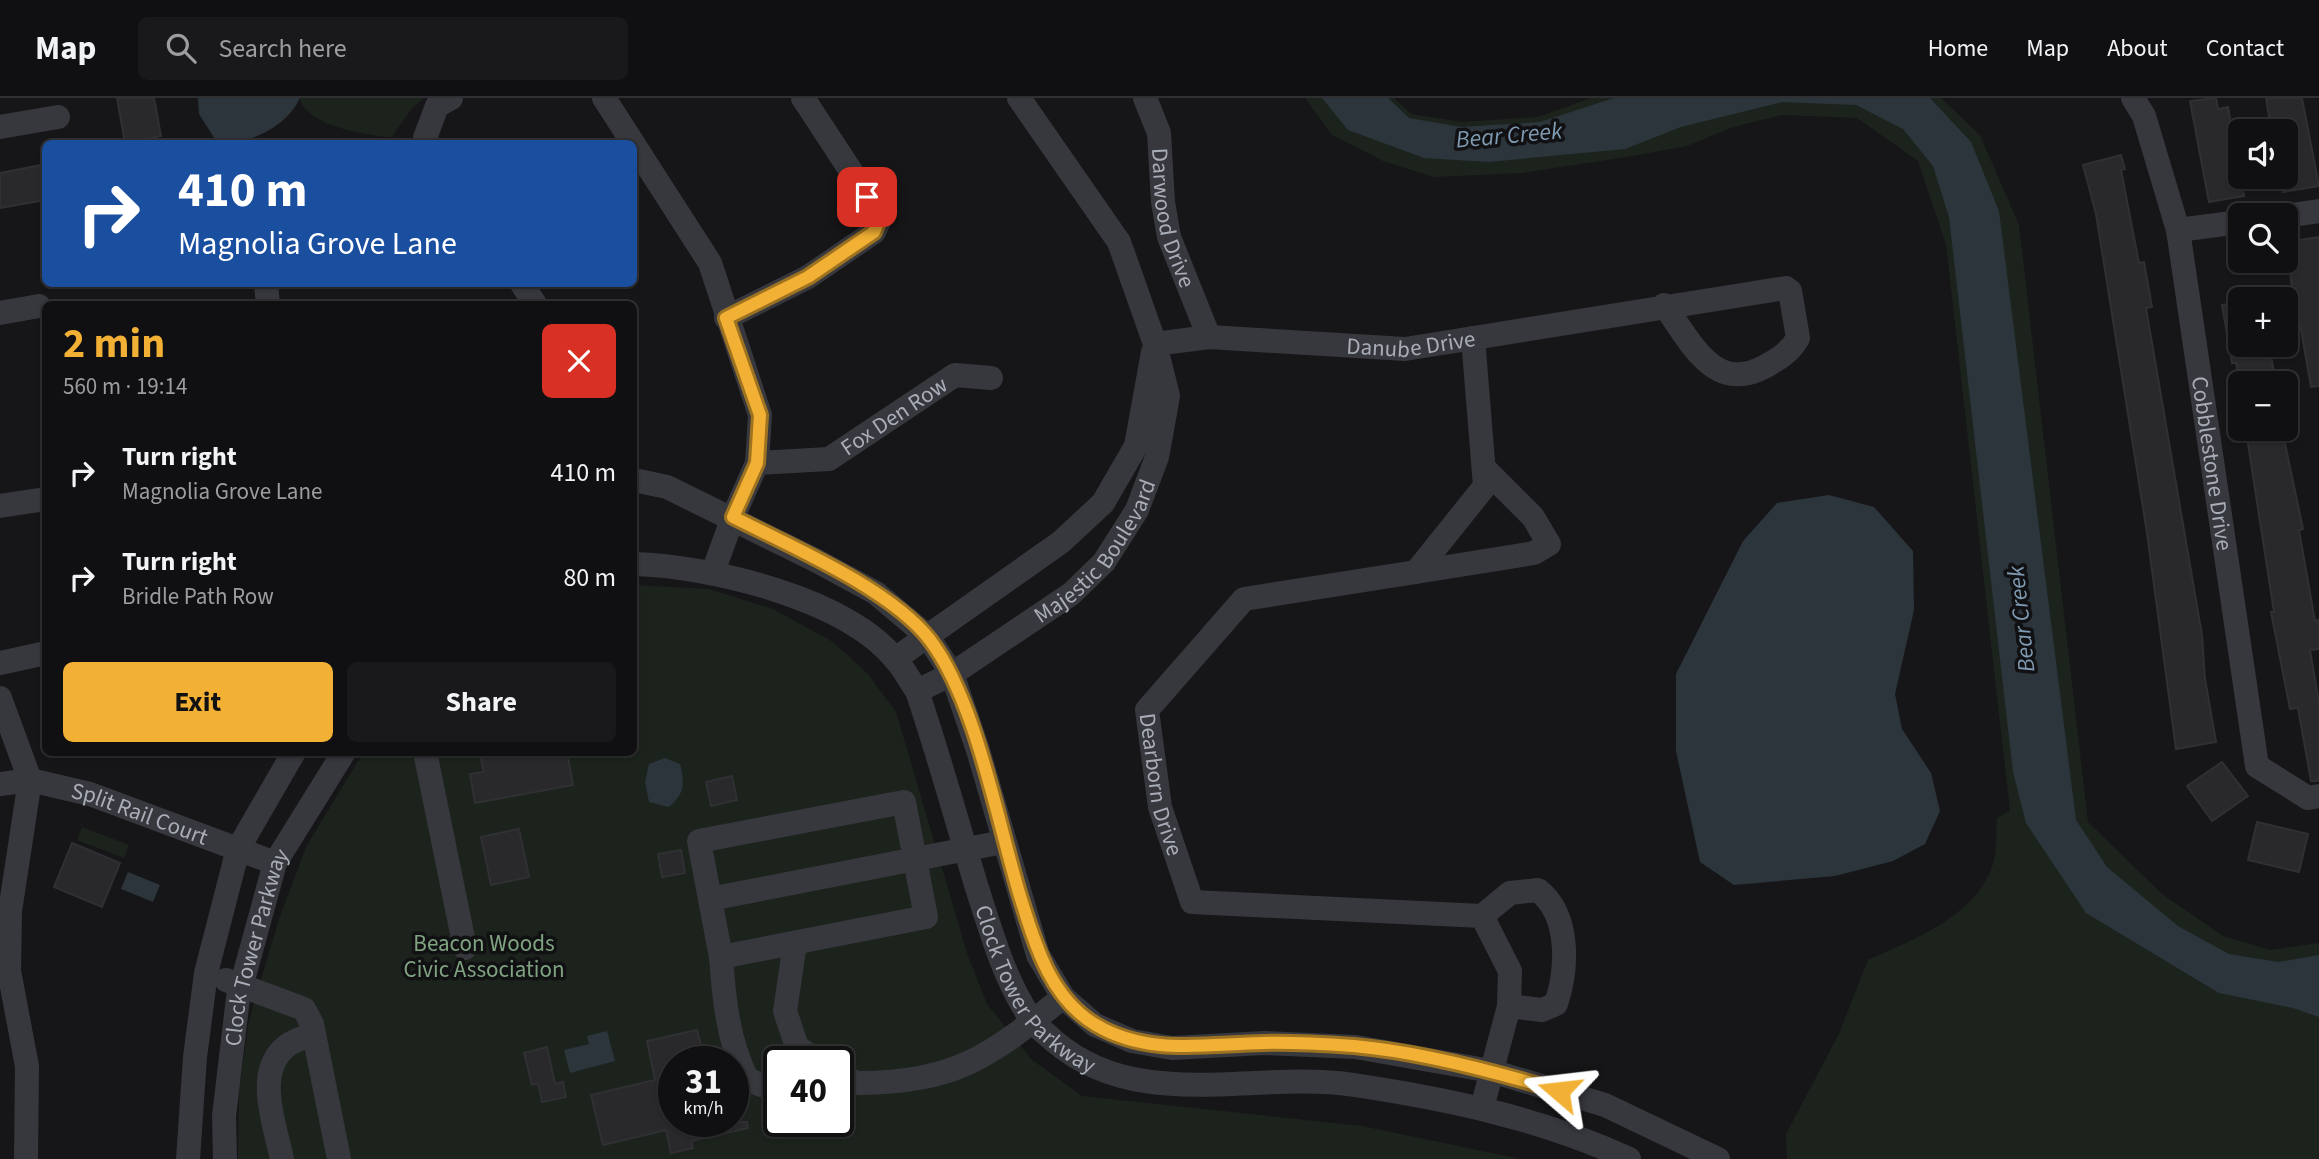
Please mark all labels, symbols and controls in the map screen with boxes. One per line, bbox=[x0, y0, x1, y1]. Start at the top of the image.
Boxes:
search box bbox=[138, 17, 628, 80]
text: Map bbox=[35, 25, 96, 72]
icon: search bbox=[162, 29, 200, 67]
text: Search here bbox=[218, 30, 347, 67]
text: Home bbox=[1928, 31, 1988, 66]
text: Map bbox=[2026, 31, 2069, 66]
text: About bbox=[2107, 31, 2168, 66]
text: Contact bbox=[2206, 31, 2284, 66]
water label: Bear Creek bbox=[1454, 113, 1564, 158]
map controls bbox=[2228, 119, 2298, 441]
button: sound bbox=[2228, 119, 2298, 189]
street label: Darwood Drive bbox=[1143, 147, 1204, 293]
text: 410 m bbox=[178, 156, 307, 226]
pin bbox=[837, 167, 897, 227]
icon: right bbox=[63, 168, 154, 259]
icon: arrive bbox=[848, 178, 886, 216]
button: search bbox=[2228, 203, 2298, 273]
text: Magnolia Grove Lane bbox=[178, 221, 457, 267]
button: + bbox=[2228, 287, 2298, 357]
text: 2 min bbox=[63, 314, 165, 374]
street label: Danube Drive bbox=[1345, 322, 1478, 366]
button: close bbox=[542, 324, 616, 398]
street label: Fox Den Row bbox=[834, 368, 954, 464]
text: 560 m · 19:14 bbox=[63, 370, 187, 403]
button: − bbox=[2228, 371, 2298, 441]
street label: Cobblestone Drive bbox=[2183, 374, 2241, 553]
text: Turn right bbox=[122, 438, 237, 475]
icon: right bbox=[63, 454, 101, 492]
text: 410 m bbox=[550, 454, 616, 491]
text: Magnolia Grove Lane bbox=[122, 475, 322, 508]
street label: Majestic Boulevard bbox=[1027, 475, 1164, 632]
text: Turn right bbox=[122, 543, 237, 580]
icon: right bbox=[63, 559, 101, 597]
text: 80 m bbox=[563, 559, 616, 596]
water label: Bear Creek bbox=[1998, 564, 2044, 674]
text: Bridle Path Row bbox=[122, 580, 274, 613]
button: Exit bbox=[63, 662, 333, 742]
button: Share bbox=[347, 662, 616, 742]
street label: Dearborn Drive bbox=[1131, 711, 1191, 860]
street label: Split Rail Court bbox=[68, 774, 213, 854]
street label: Clock Tower Parkway bbox=[216, 842, 297, 1048]
street label: Clock Tower Parkway bbox=[966, 901, 1101, 1082]
park label: Beacon Woods Civic Association bbox=[404, 927, 564, 986]
speed limit sign: 40 bbox=[763, 1046, 854, 1137]
position arrow bbox=[1522, 1054, 1596, 1128]
text: 31 bbox=[685, 1057, 722, 1107]
text: km/h bbox=[684, 1096, 723, 1121]

